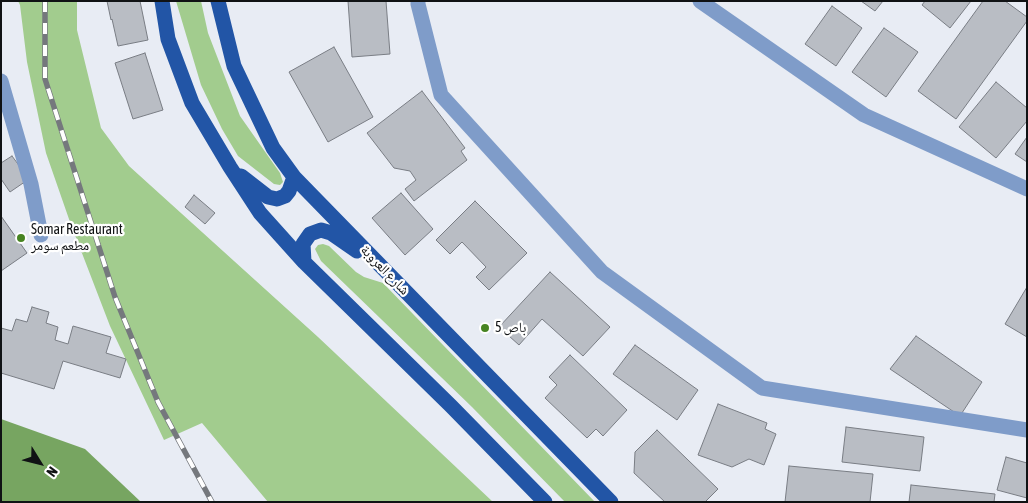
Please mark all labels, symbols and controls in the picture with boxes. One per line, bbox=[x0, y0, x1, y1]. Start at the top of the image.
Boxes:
place label: Somar Restaurant مطعم سومر bbox=[31, 222, 123, 254]
marker: Somar Restaurant مطعم سومر bbox=[15, 232, 27, 244]
street label: شارع العروبة bbox=[357, 242, 413, 298]
place label: باص 5 bbox=[495, 320, 526, 336]
marker: باص 5 bbox=[479, 322, 491, 334]
north arrow bbox=[15, 438, 65, 488]
text: N bbox=[43, 464, 61, 480]

